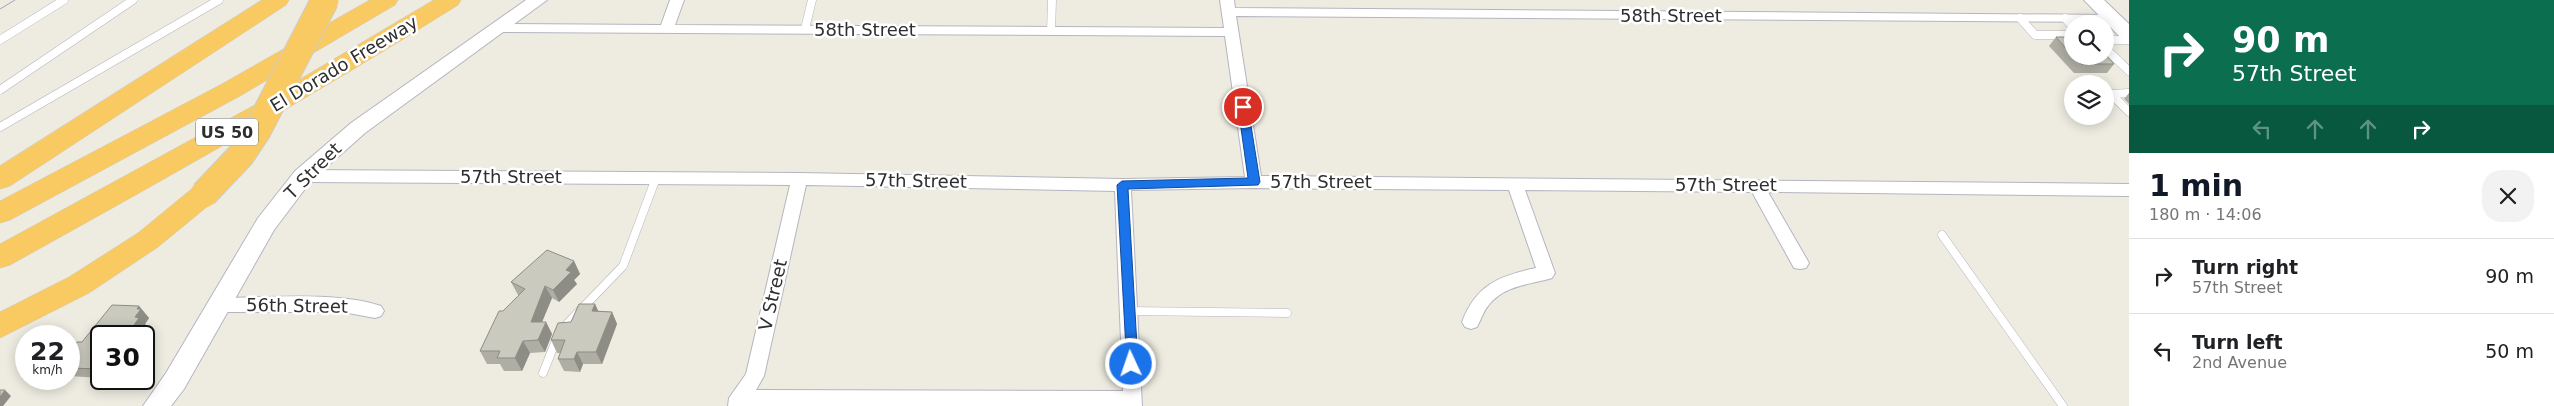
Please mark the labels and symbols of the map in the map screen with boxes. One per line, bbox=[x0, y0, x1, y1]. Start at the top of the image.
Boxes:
street label: 58th Street bbox=[1620, 5, 1722, 26]
street label: El Dorado Freeway bbox=[266, 11, 422, 116]
street label: 58th Street bbox=[814, 19, 916, 40]
pin bbox=[1222, 86, 1264, 128]
road number: US 50 bbox=[196, 118, 258, 146]
street label: T Street bbox=[279, 138, 345, 204]
street label: 57th Street bbox=[460, 166, 562, 187]
street label: 57th Street bbox=[865, 169, 967, 192]
street label: 57th Street bbox=[1270, 171, 1372, 192]
street label: 57th Street bbox=[1675, 174, 1777, 195]
street label: V Street bbox=[754, 257, 791, 333]
street label: 56th Street bbox=[246, 294, 348, 317]
speed limit sign: 30 bbox=[90, 325, 155, 390]
position arrow bbox=[1104, 337, 1156, 389]

